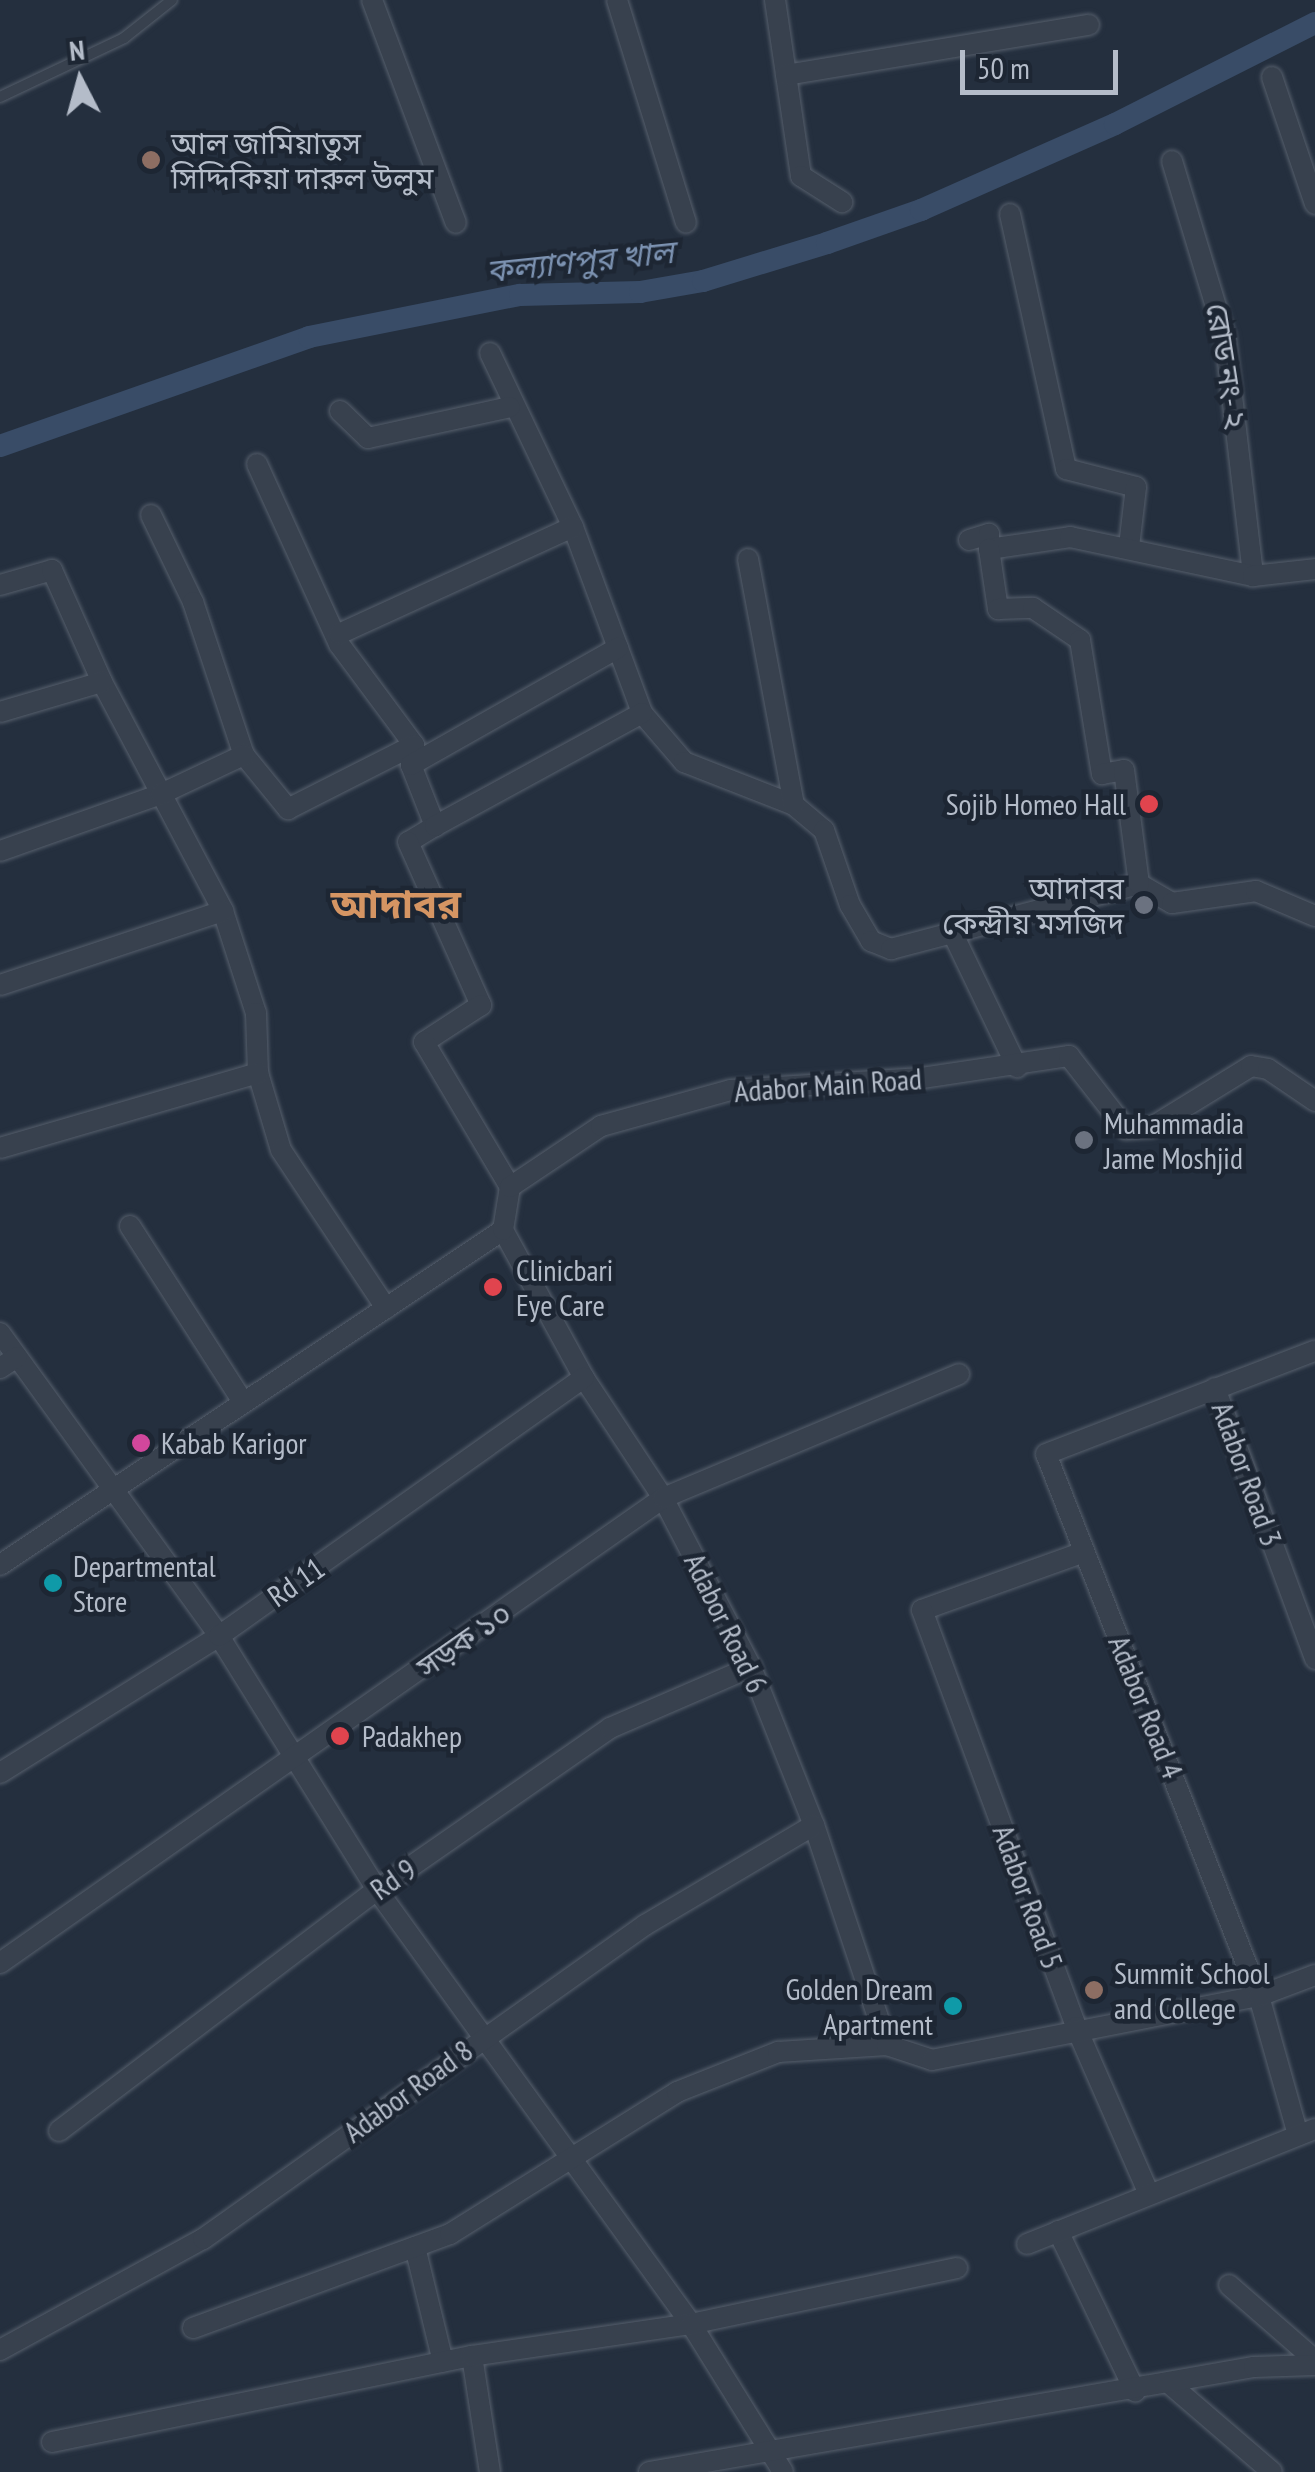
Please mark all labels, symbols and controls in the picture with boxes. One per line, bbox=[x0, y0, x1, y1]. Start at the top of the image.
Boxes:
north arrow bbox=[30, 30, 130, 130]
text: N bbox=[67, 30, 86, 69]
scale bar bbox=[965, 30, 1122, 92]
text: 50 m bbox=[977, 48, 1030, 87]
place label: আল জামিয়াতুস সিদ্দিকিয়া দারুল উলুম bbox=[171, 125, 433, 196]
marker: আল জামিয়াতুস সিদ্দিকিয়া দারুল উলুম bbox=[140, 149, 162, 171]
water label: কল্যাণপুর খাল bbox=[484, 232, 676, 290]
street label: রোড নং- ২ bbox=[1199, 300, 1255, 432]
place label: Sojib Homeo Hall bbox=[946, 786, 1126, 822]
marker: Sojib Homeo Hall bbox=[1136, 791, 1162, 817]
place label: আদাবর কেন্দ্রীয় মসজিদ bbox=[942, 870, 1124, 940]
district label: আদাবর bbox=[331, 879, 461, 927]
marker: আদাবর কেন্দ্রীয় মসজিদ bbox=[1133, 894, 1155, 916]
street label: Adabor Main Road bbox=[733, 1060, 923, 1110]
place label: Muhammadia Jame Moshjid bbox=[1104, 1105, 1244, 1176]
marker: Muhammadia Jame Moshjid bbox=[1073, 1129, 1095, 1151]
place label: Clinicbari Eye Care bbox=[516, 1252, 613, 1322]
marker: Clinicbari Eye Care bbox=[480, 1274, 506, 1300]
street label: Adabor Road 3 bbox=[1204, 1397, 1290, 1551]
place label: Kabab Karigor bbox=[161, 1425, 307, 1461]
marker: Kabab Karigor bbox=[130, 1432, 152, 1454]
street label: Adabor Road 6 bbox=[677, 1547, 775, 1699]
place label: Departmental Store bbox=[73, 1548, 216, 1618]
street label: Rd 11 bbox=[261, 1550, 331, 1614]
marker: Departmental Store bbox=[42, 1572, 64, 1594]
street label: সড়ক ১০ bbox=[410, 1595, 518, 1685]
street label: Adabor Road 4 bbox=[1101, 1630, 1191, 1784]
place label: Padakhep bbox=[362, 1718, 462, 1754]
marker: Padakhep bbox=[327, 1723, 353, 1749]
street label: Adabor Road 5 bbox=[985, 1820, 1071, 1974]
street label: Rd 9 bbox=[363, 1851, 423, 1907]
place label: Summit School and College bbox=[1114, 1955, 1270, 2026]
place label: Golden Dream Apartment bbox=[785, 1971, 933, 2042]
marker: Summit School and College bbox=[1083, 1979, 1105, 2001]
marker: Golden Dream Apartment bbox=[942, 1995, 964, 2017]
street label: Adabor Road 8 bbox=[336, 2032, 480, 2150]

